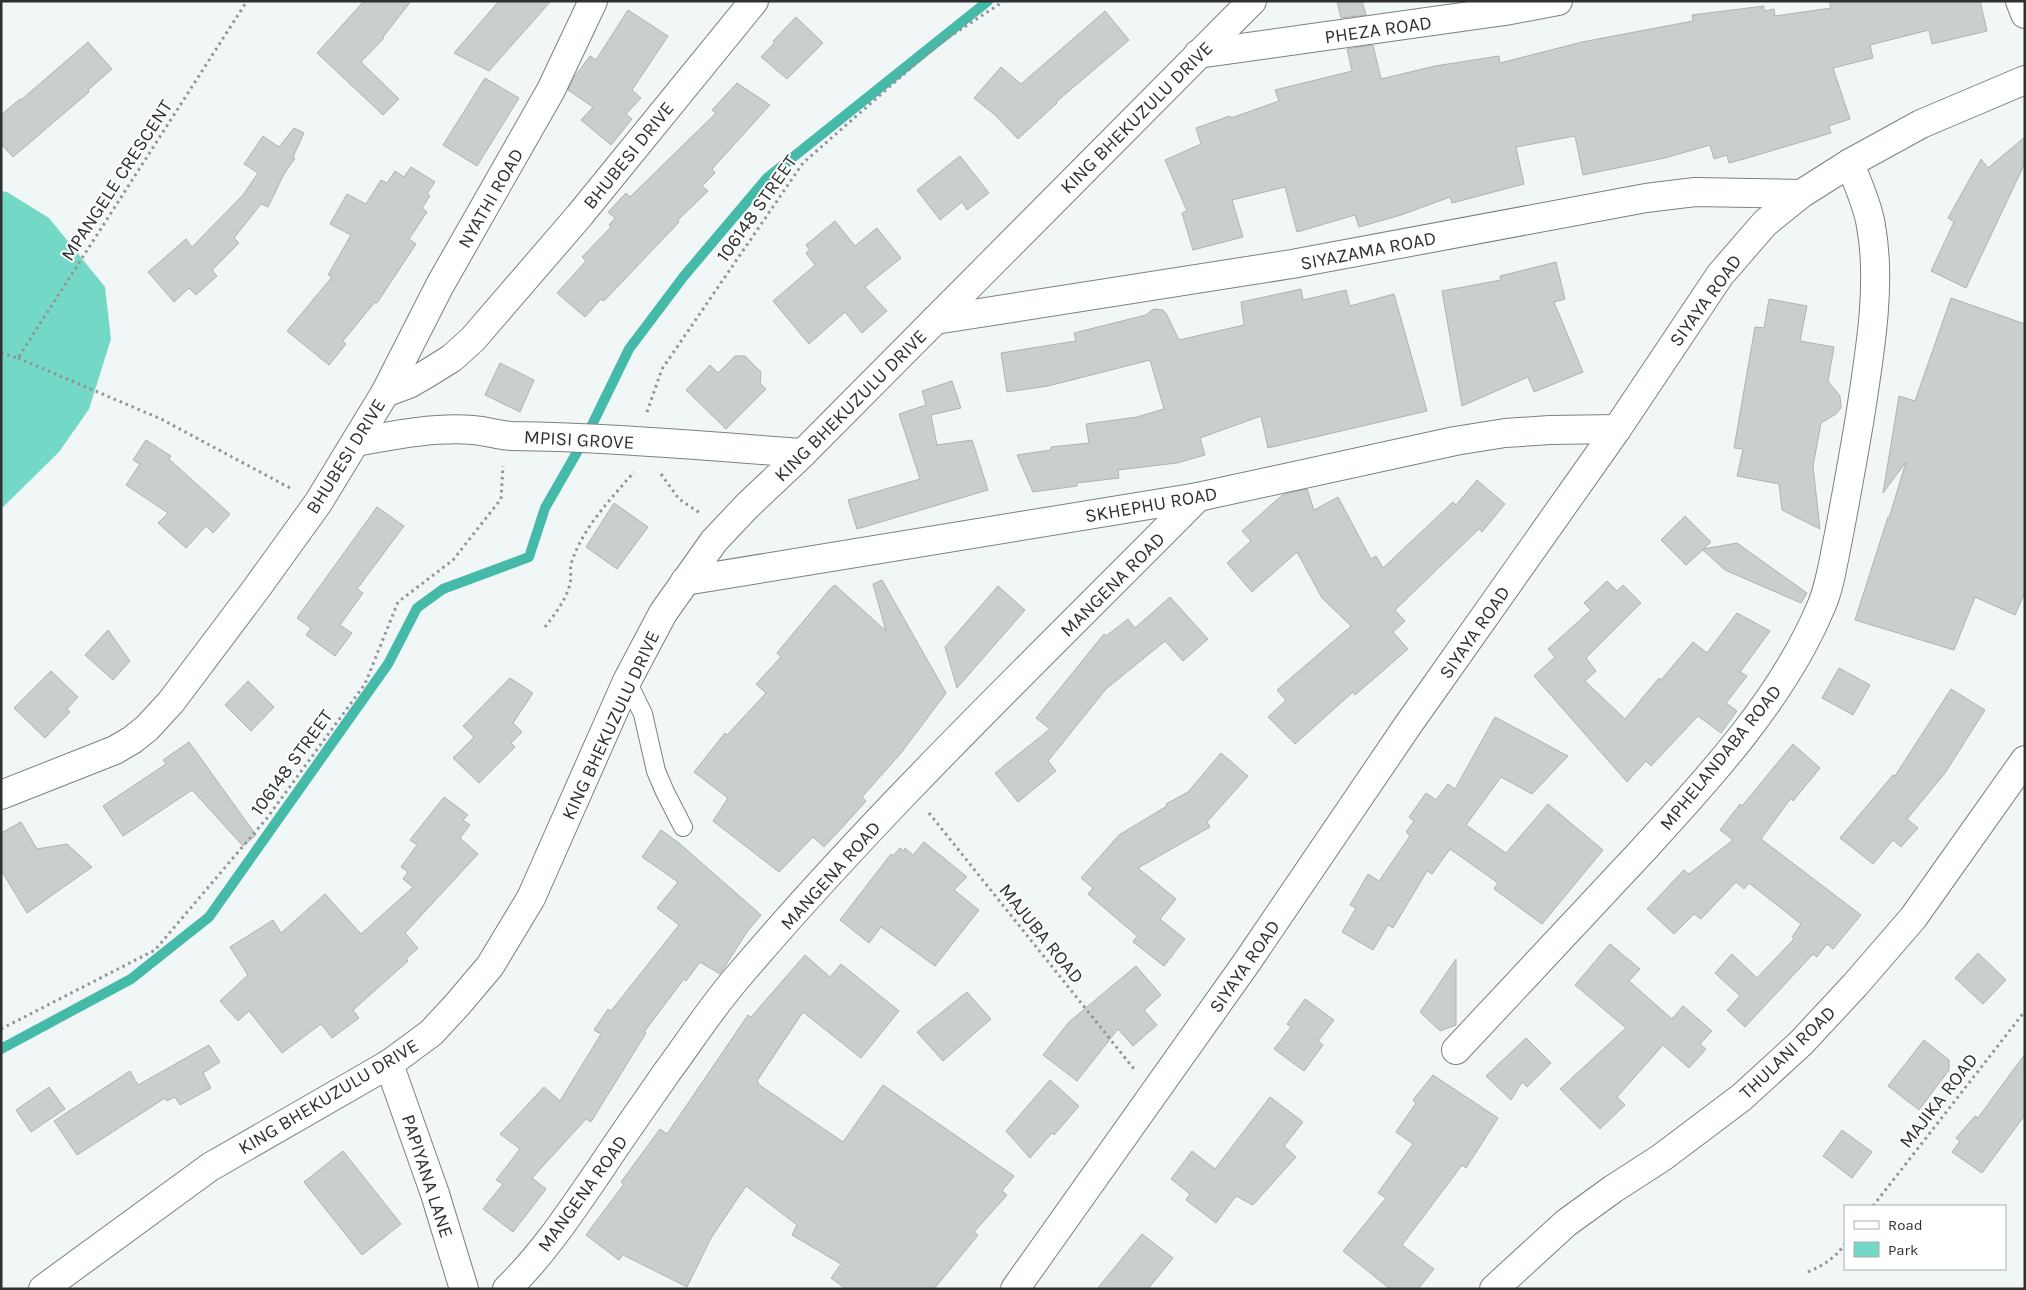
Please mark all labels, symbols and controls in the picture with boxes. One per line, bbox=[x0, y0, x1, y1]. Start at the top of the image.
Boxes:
street label: PHEZA ROAD bbox=[1323, 12, 1433, 48]
street label: KING BHEKUZULU DRIVE bbox=[1056, 37, 1217, 198]
street label: MPANGELE CRESCENT bbox=[57, 96, 177, 265]
street label: BHUBESI DRIVE bbox=[579, 98, 679, 214]
street label: NYATHI ROAD bbox=[453, 145, 528, 252]
street label: 106148 STREET bbox=[712, 151, 802, 266]
street label: SIYAZAMA ROAD bbox=[1298, 227, 1438, 275]
street label: SIYAYA ROAD bbox=[1665, 250, 1747, 351]
street label: KING BHEKUZULU DRIVE bbox=[770, 325, 931, 486]
street label: BHUBESI DRIVE bbox=[302, 395, 390, 518]
street label: MPISI GROVE bbox=[523, 426, 635, 454]
street label: SKHEPHU ROAD bbox=[1083, 483, 1219, 527]
street label: MANGENA ROAD bbox=[1056, 528, 1170, 642]
street label: SIYAYA ROAD bbox=[1435, 582, 1515, 683]
street label: KING BHEKUZULU DRIVE bbox=[557, 627, 664, 823]
street label: MPHELANDABA ROAD bbox=[1655, 680, 1786, 835]
street label: 106148 STREET bbox=[246, 705, 338, 820]
street label: MANGENA ROAD bbox=[776, 817, 885, 935]
street label: MAJUBA ROAD bbox=[994, 879, 1088, 988]
street label: SIYAYA ROAD bbox=[1205, 916, 1285, 1017]
street label: THULANI ROAD bbox=[1735, 1002, 1840, 1104]
street label: KING BHEKUZULU DRIVE bbox=[235, 1034, 422, 1159]
street label: MAJIKA ROAD bbox=[1895, 1049, 1983, 1152]
street label: PAPIYANA LANE bbox=[397, 1112, 457, 1241]
street label: MANGENA ROAD bbox=[533, 1131, 632, 1256]
legend bbox=[1844, 1205, 2006, 1270]
text: Road bbox=[1888, 1216, 1923, 1234]
text: Park bbox=[1888, 1241, 1918, 1259]

